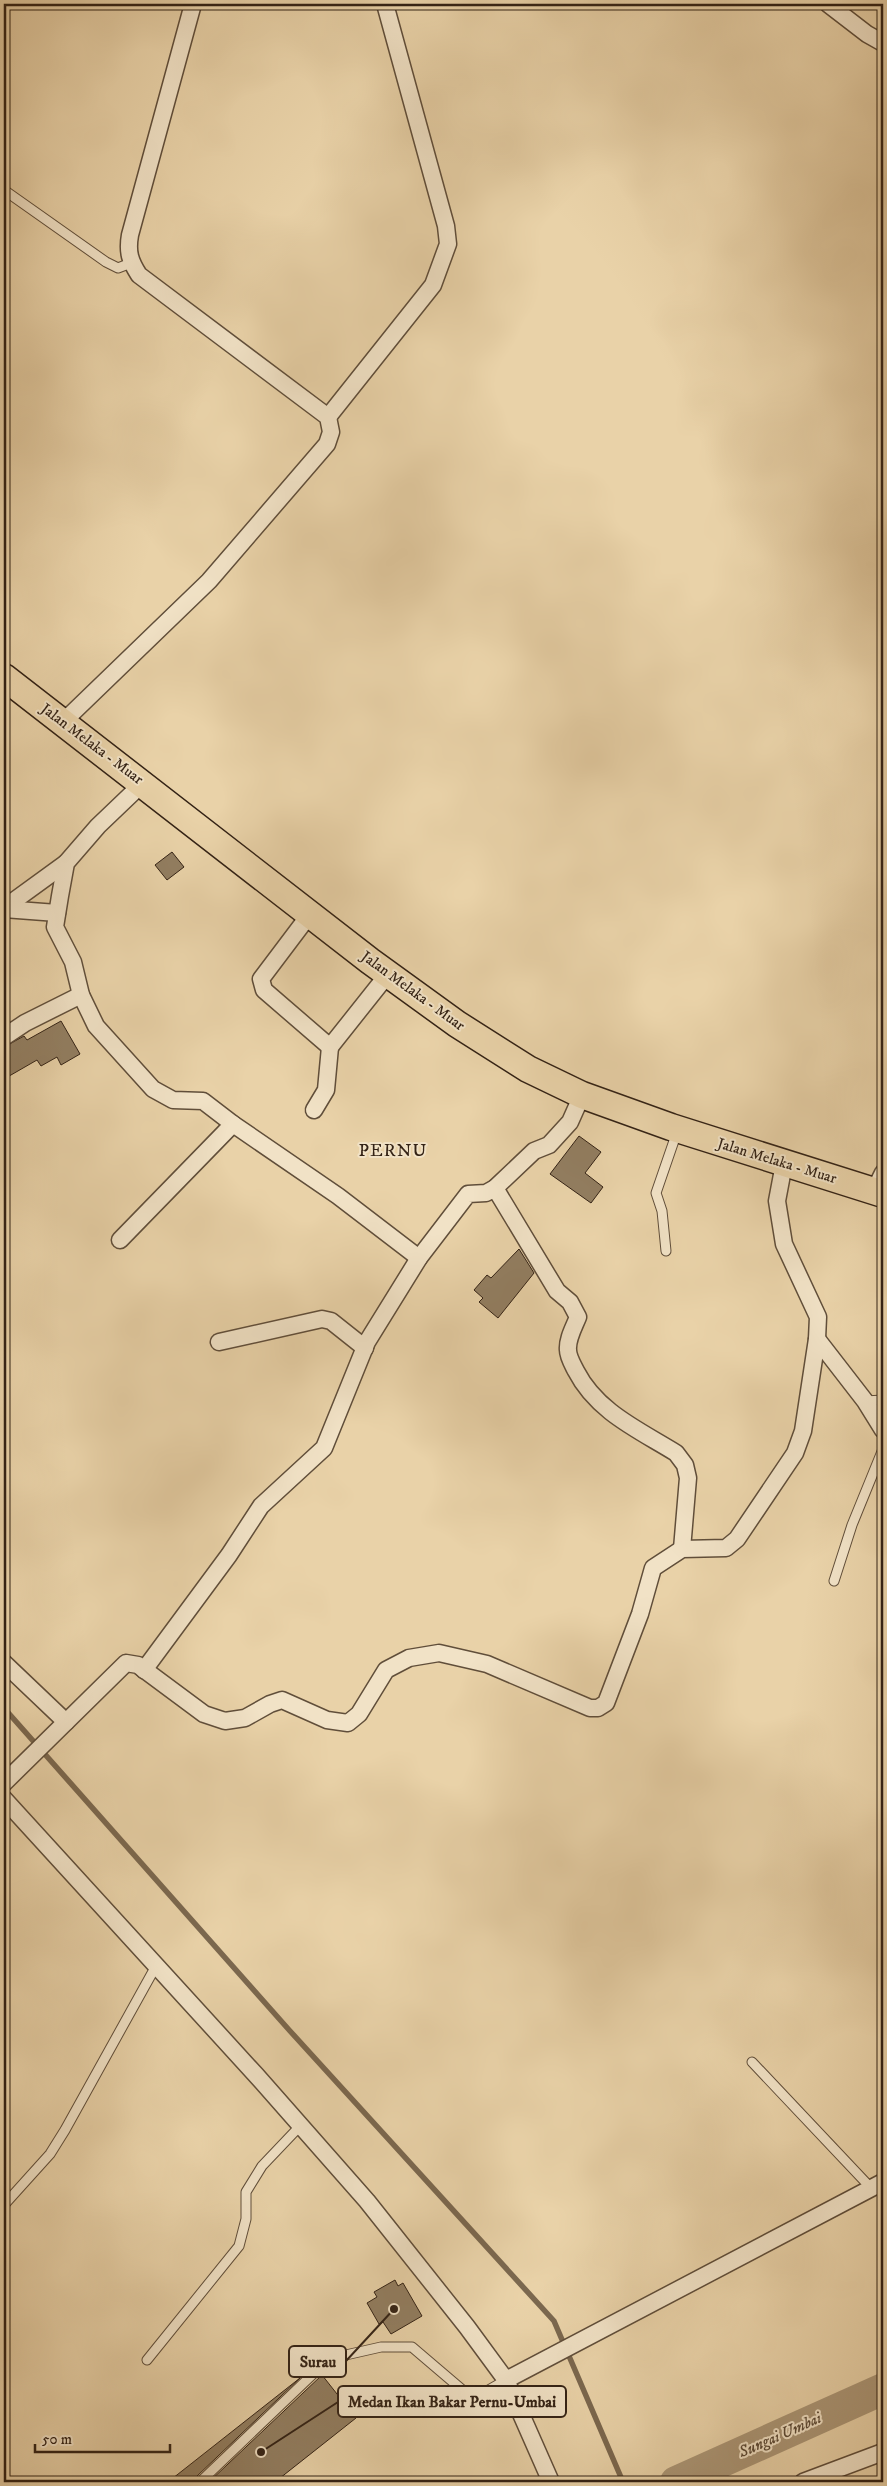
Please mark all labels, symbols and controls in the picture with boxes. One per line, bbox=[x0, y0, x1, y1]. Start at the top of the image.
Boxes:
street label: Jalan Melaka - Muar bbox=[35, 698, 147, 789]
street label: Jalan Melaka - Muar bbox=[356, 946, 469, 1035]
street label: Jalan Melaka - Muar bbox=[713, 1133, 839, 1188]
district label: PERNU bbox=[359, 1140, 427, 1162]
callout: Surau bbox=[289, 2346, 346, 2377]
text: Surau bbox=[300, 2352, 337, 2372]
callout: Medan Ikan Bakar Pernu-Umbai bbox=[338, 2386, 566, 2417]
text: Medan Ikan Bakar Pernu-Umbai bbox=[348, 2392, 556, 2412]
water label: Sungai Umbai bbox=[735, 2408, 825, 2463]
scale bar bbox=[35, 2421, 170, 2453]
text: 50 m bbox=[42, 2430, 72, 2449]

